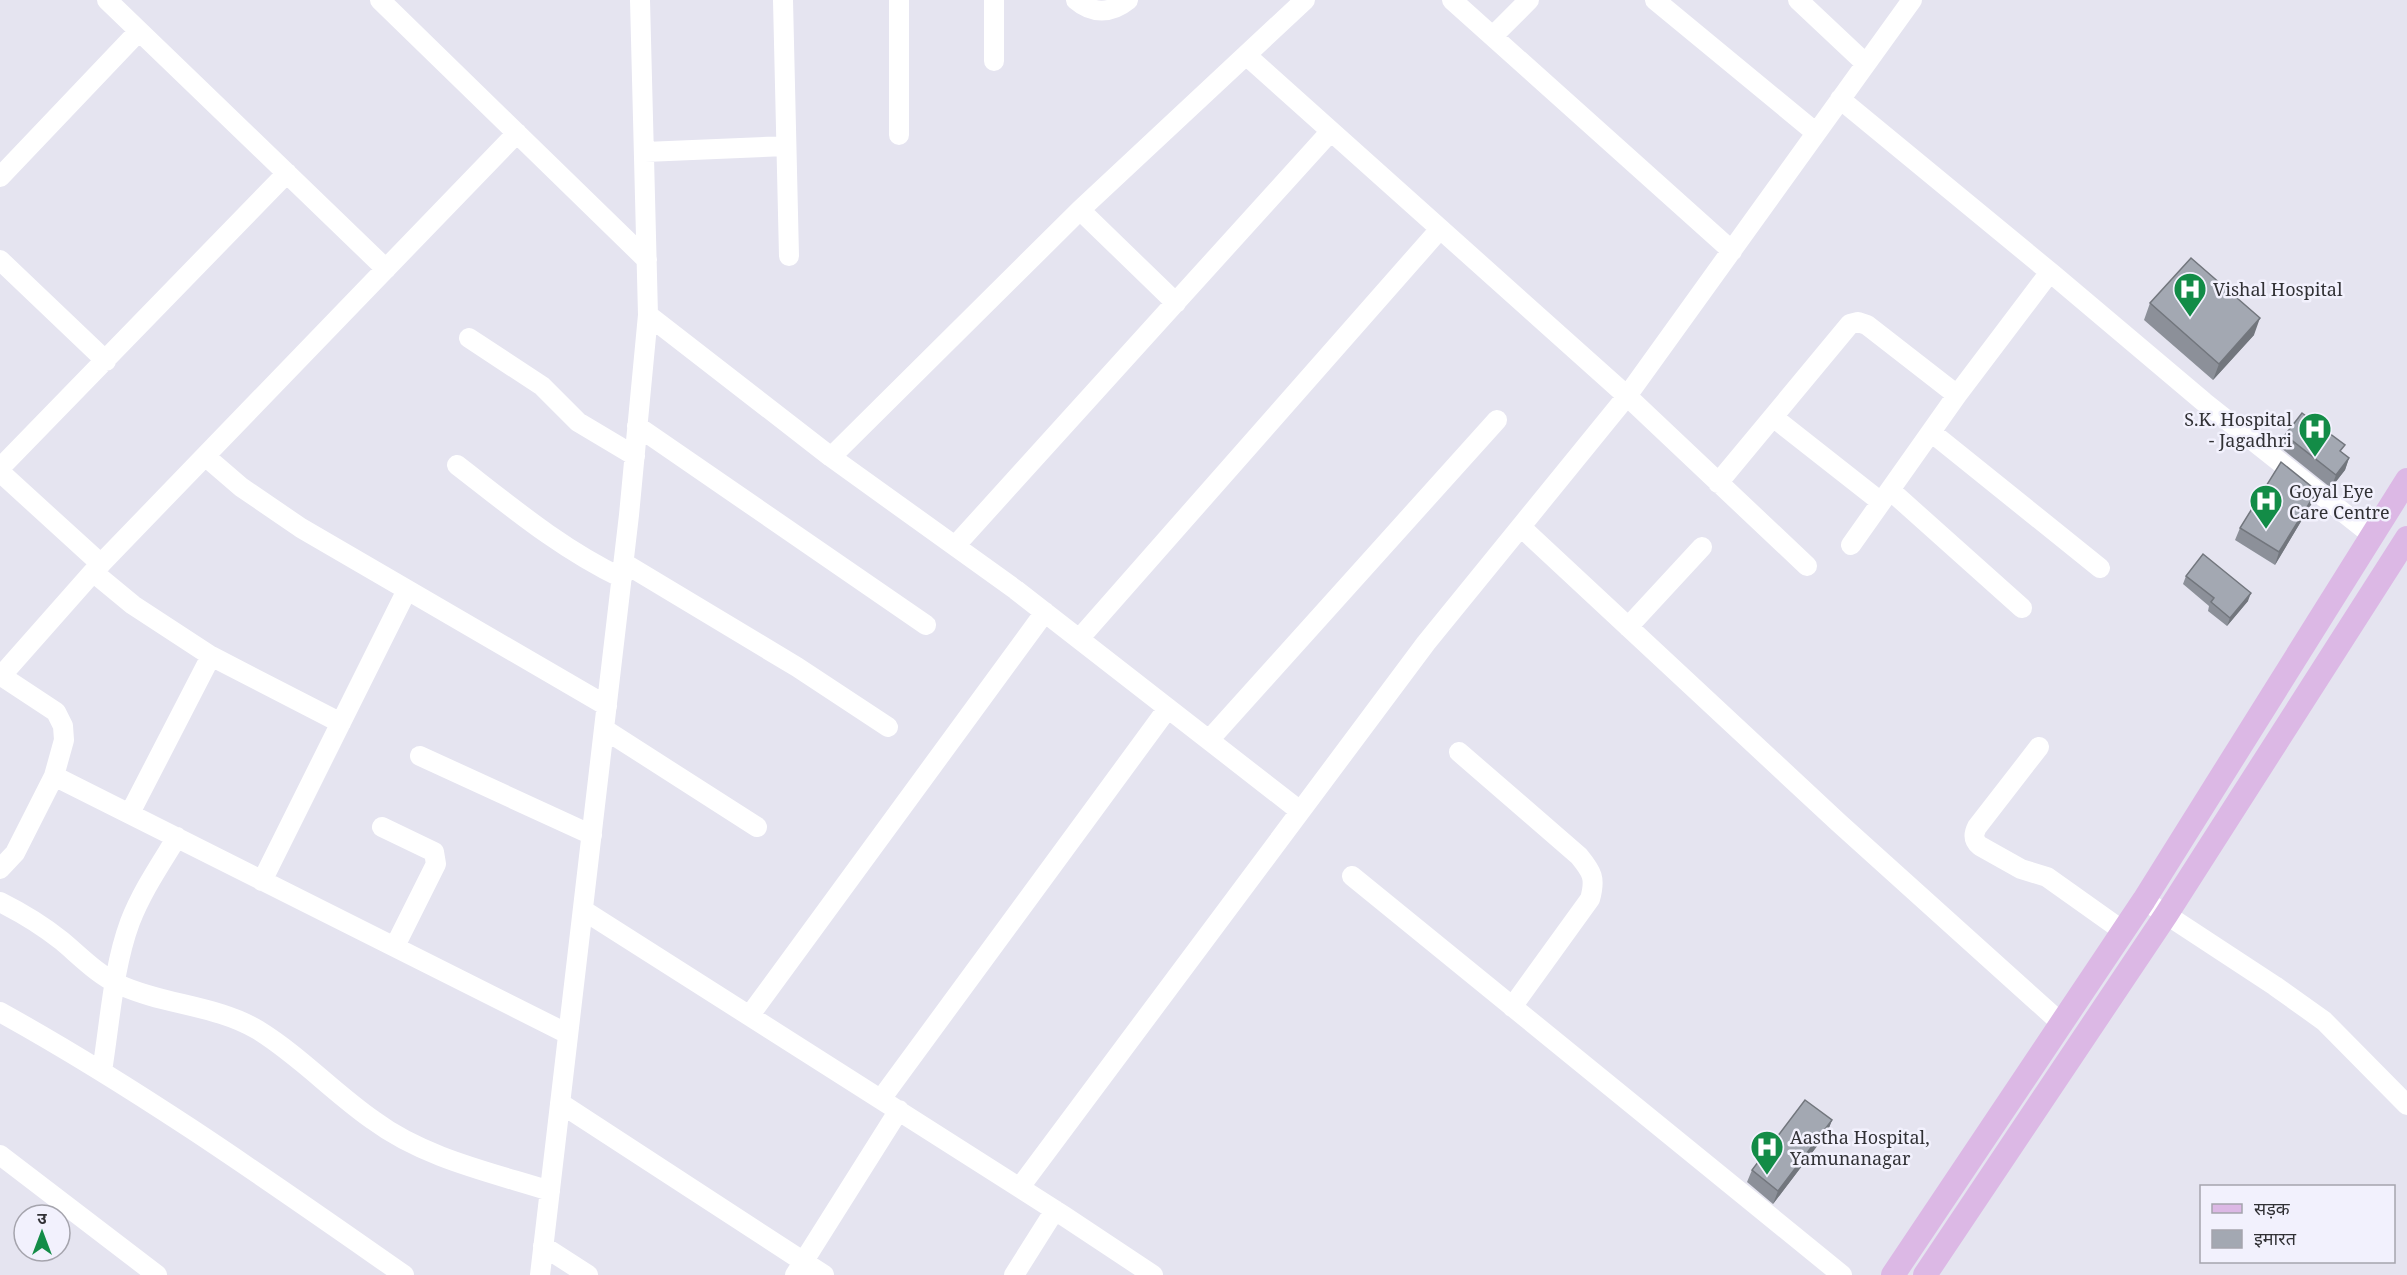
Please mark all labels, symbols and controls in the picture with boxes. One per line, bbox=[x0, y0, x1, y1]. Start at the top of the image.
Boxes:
hospital icon: Vishal Hospital bbox=[2172, 271, 2208, 318]
place label: Vishal Hospital bbox=[2213, 277, 2343, 301]
place label: S.K. Hospital - Jagadhri bbox=[2184, 407, 2292, 452]
hospital icon: S.K. Hospital - Jagadhri bbox=[2297, 411, 2333, 458]
place label: Goyal Eye Care Centre bbox=[2289, 479, 2390, 524]
hospital icon: Goyal Eye Care Centre bbox=[2248, 483, 2284, 530]
place label: Aastha Hospital, Yamunanagar bbox=[1789, 1125, 1930, 1170]
hospital icon: Aastha Hospital, Yamunanagar bbox=[1749, 1129, 1785, 1176]
legend bbox=[2200, 1185, 2395, 1263]
text: सड़क bbox=[2254, 1196, 2291, 1220]
north arrow bbox=[12, 1203, 72, 1263]
text: उ bbox=[37, 1207, 47, 1229]
text: इमारत bbox=[2254, 1226, 2297, 1250]

